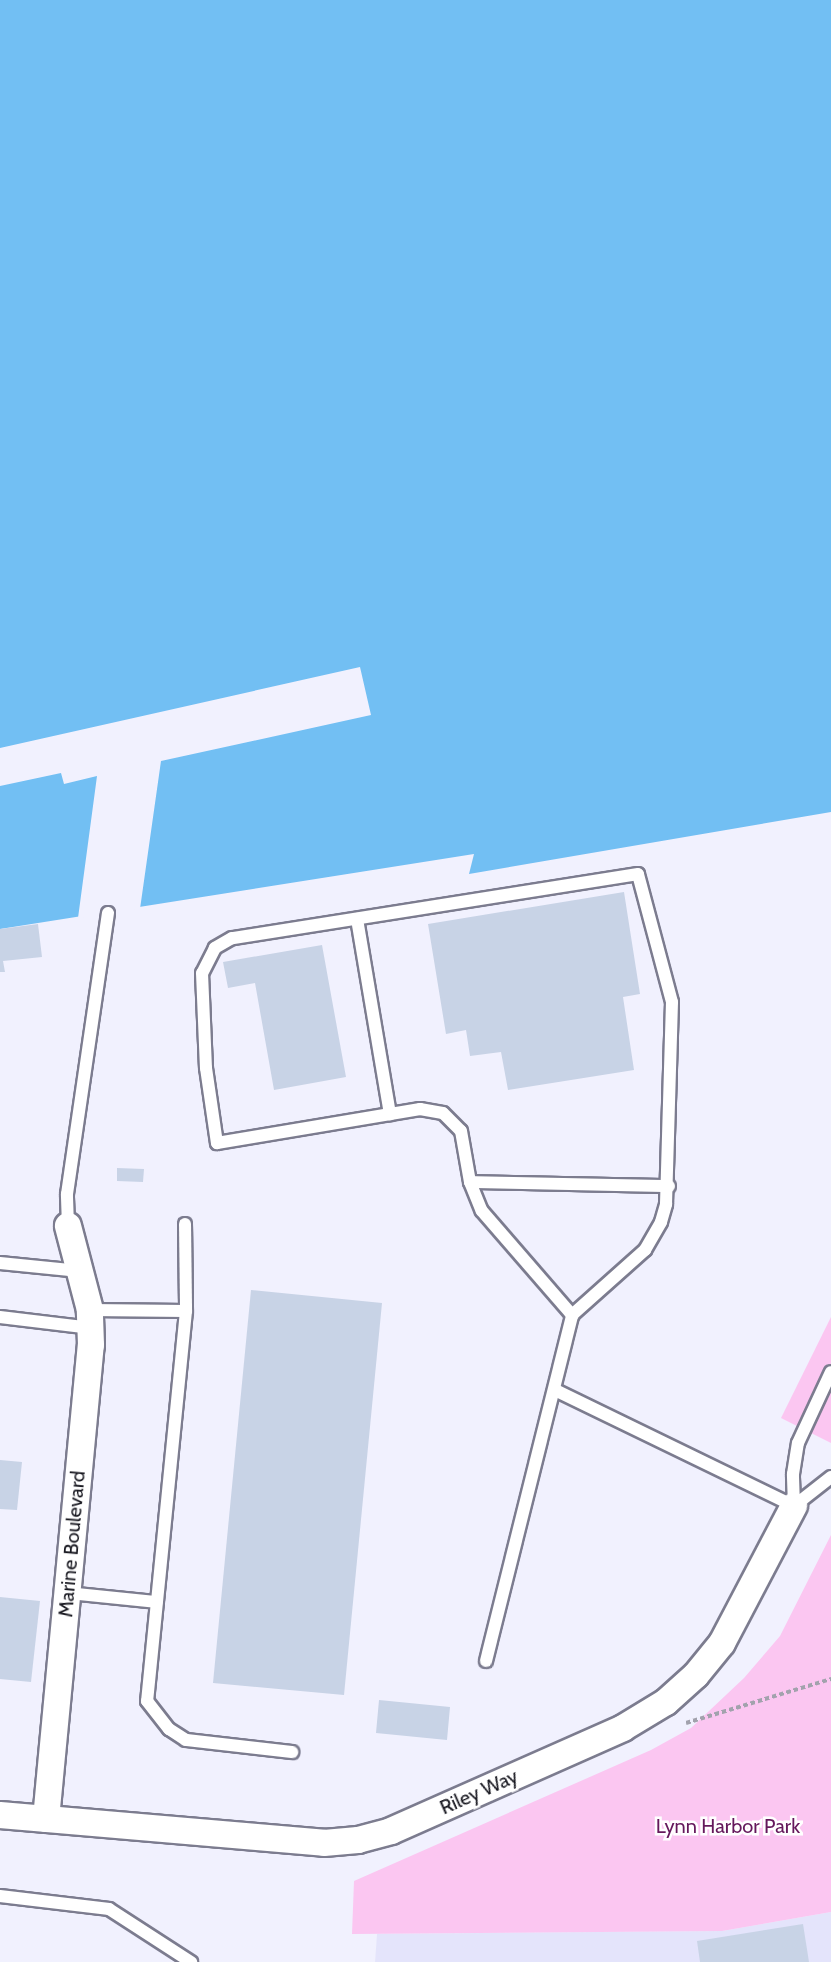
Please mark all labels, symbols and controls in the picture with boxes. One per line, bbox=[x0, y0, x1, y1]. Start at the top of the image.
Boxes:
street label: Marine Boulevard bbox=[54, 1470, 90, 1618]
street label: Riley Way bbox=[436, 1764, 522, 1820]
park label: Lynn Harbor Park bbox=[656, 1814, 800, 1838]

